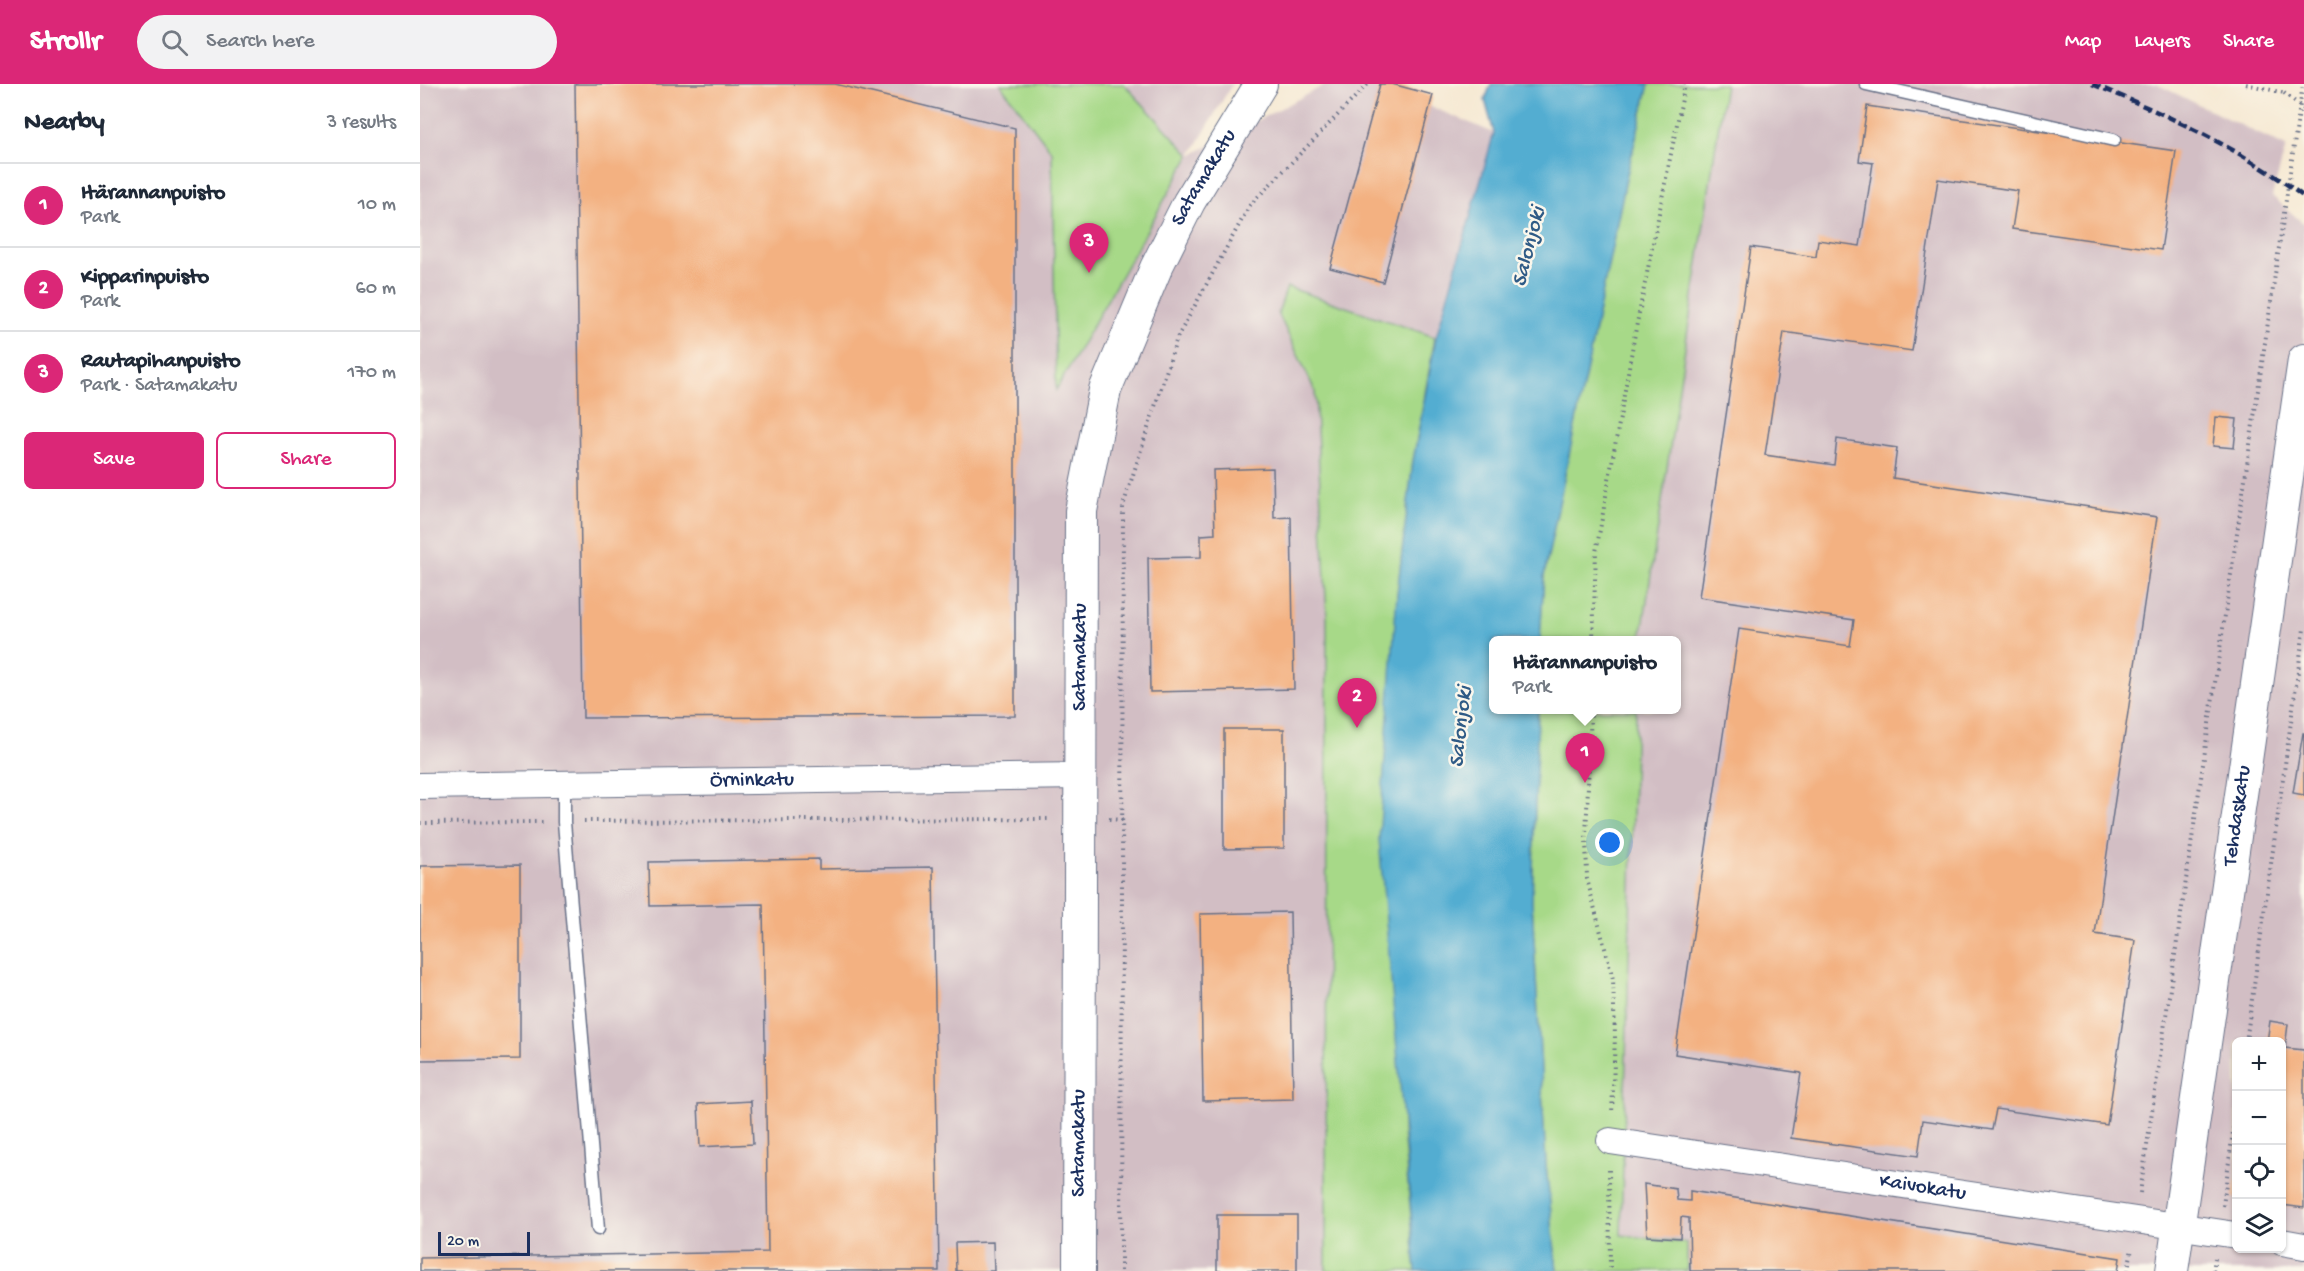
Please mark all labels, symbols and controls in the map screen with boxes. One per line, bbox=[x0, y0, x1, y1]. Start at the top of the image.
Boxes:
search box bbox=[137, 15, 557, 69]
text: Strollr bbox=[30, 26, 101, 59]
icon: search bbox=[158, 26, 191, 59]
text: Search here bbox=[206, 29, 315, 55]
text: Map bbox=[2065, 30, 2101, 55]
text: Layers bbox=[2134, 30, 2190, 55]
text: Share bbox=[2223, 30, 2274, 55]
text: Nearby bbox=[24, 108, 105, 139]
text: 3 results bbox=[327, 112, 396, 135]
street label: Satamakatu bbox=[1167, 125, 1243, 230]
text: Itärannanpuisto bbox=[81, 181, 225, 207]
text: 1 bbox=[39, 194, 48, 217]
text: 10 m bbox=[358, 194, 396, 217]
water label: Salonjoki bbox=[1508, 202, 1553, 290]
text: Park bbox=[81, 207, 119, 230]
pin: 3 bbox=[1070, 224, 1108, 273]
text: Kipparinpuisto bbox=[81, 265, 209, 291]
text: 2 bbox=[39, 278, 48, 301]
text: 60 m bbox=[356, 278, 396, 301]
text: Park bbox=[81, 291, 119, 314]
text: Rautapihanpuisto bbox=[81, 349, 241, 375]
text: 3 bbox=[38, 362, 49, 385]
text: 170 m bbox=[347, 362, 396, 385]
text: Park · Satamakatu bbox=[81, 375, 237, 398]
button: Save bbox=[24, 432, 204, 489]
button: Share bbox=[216, 432, 396, 489]
street label: Satamakatu bbox=[1068, 603, 1093, 711]
popup bbox=[1489, 636, 1681, 714]
text: Itärannanpuisto bbox=[1513, 651, 1657, 677]
text: Park bbox=[1513, 677, 1551, 700]
pin: 2 bbox=[1338, 678, 1376, 728]
water label: Salonjoki bbox=[1445, 683, 1479, 769]
pin: 1 bbox=[1566, 734, 1604, 783]
street label: Tehdaskatu bbox=[2218, 764, 2258, 869]
street label: Örninkatu bbox=[710, 768, 794, 794]
your location bbox=[1595, 828, 1624, 857]
map controls bbox=[2232, 1037, 2286, 1253]
button: + bbox=[2232, 1037, 2286, 1091]
street label: Satamakatu bbox=[1067, 1089, 1092, 1197]
button: − bbox=[2232, 1091, 2286, 1145]
button: locate bbox=[2232, 1145, 2286, 1199]
street label: Kaivokatu bbox=[1877, 1169, 1968, 1207]
button: layers bbox=[2232, 1199, 2286, 1253]
scale bar bbox=[438, 1229, 530, 1256]
text: 20 m bbox=[447, 1233, 479, 1252]

